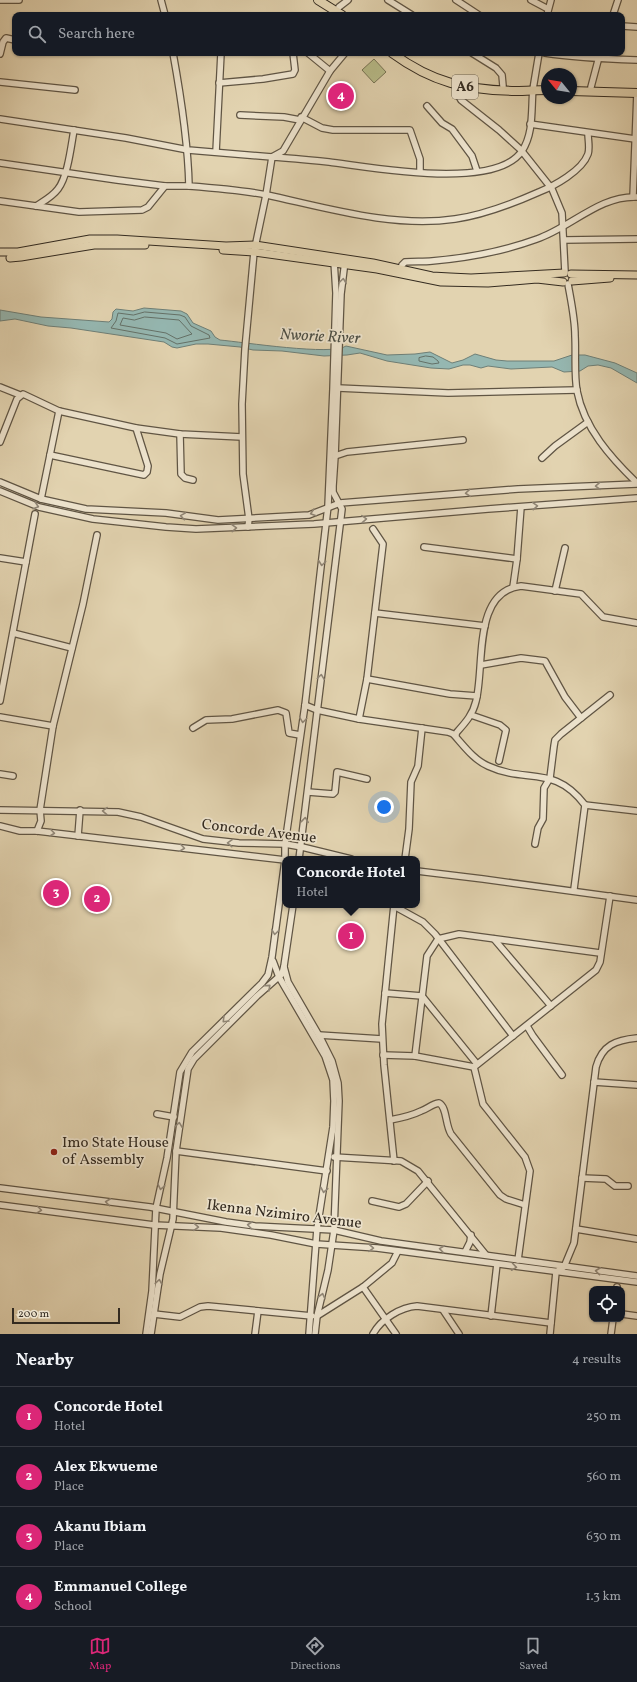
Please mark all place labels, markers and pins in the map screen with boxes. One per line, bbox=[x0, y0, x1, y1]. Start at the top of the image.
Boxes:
pin: 4 bbox=[328, 81, 354, 111]
pin: 3 bbox=[43, 878, 69, 908]
pin: 2 bbox=[84, 884, 110, 914]
pin: 1 bbox=[338, 921, 364, 951]
place label: Imo State House of Assembly bbox=[62, 1133, 169, 1171]
marker: Imo State House of Assembly bbox=[49, 1147, 59, 1157]

